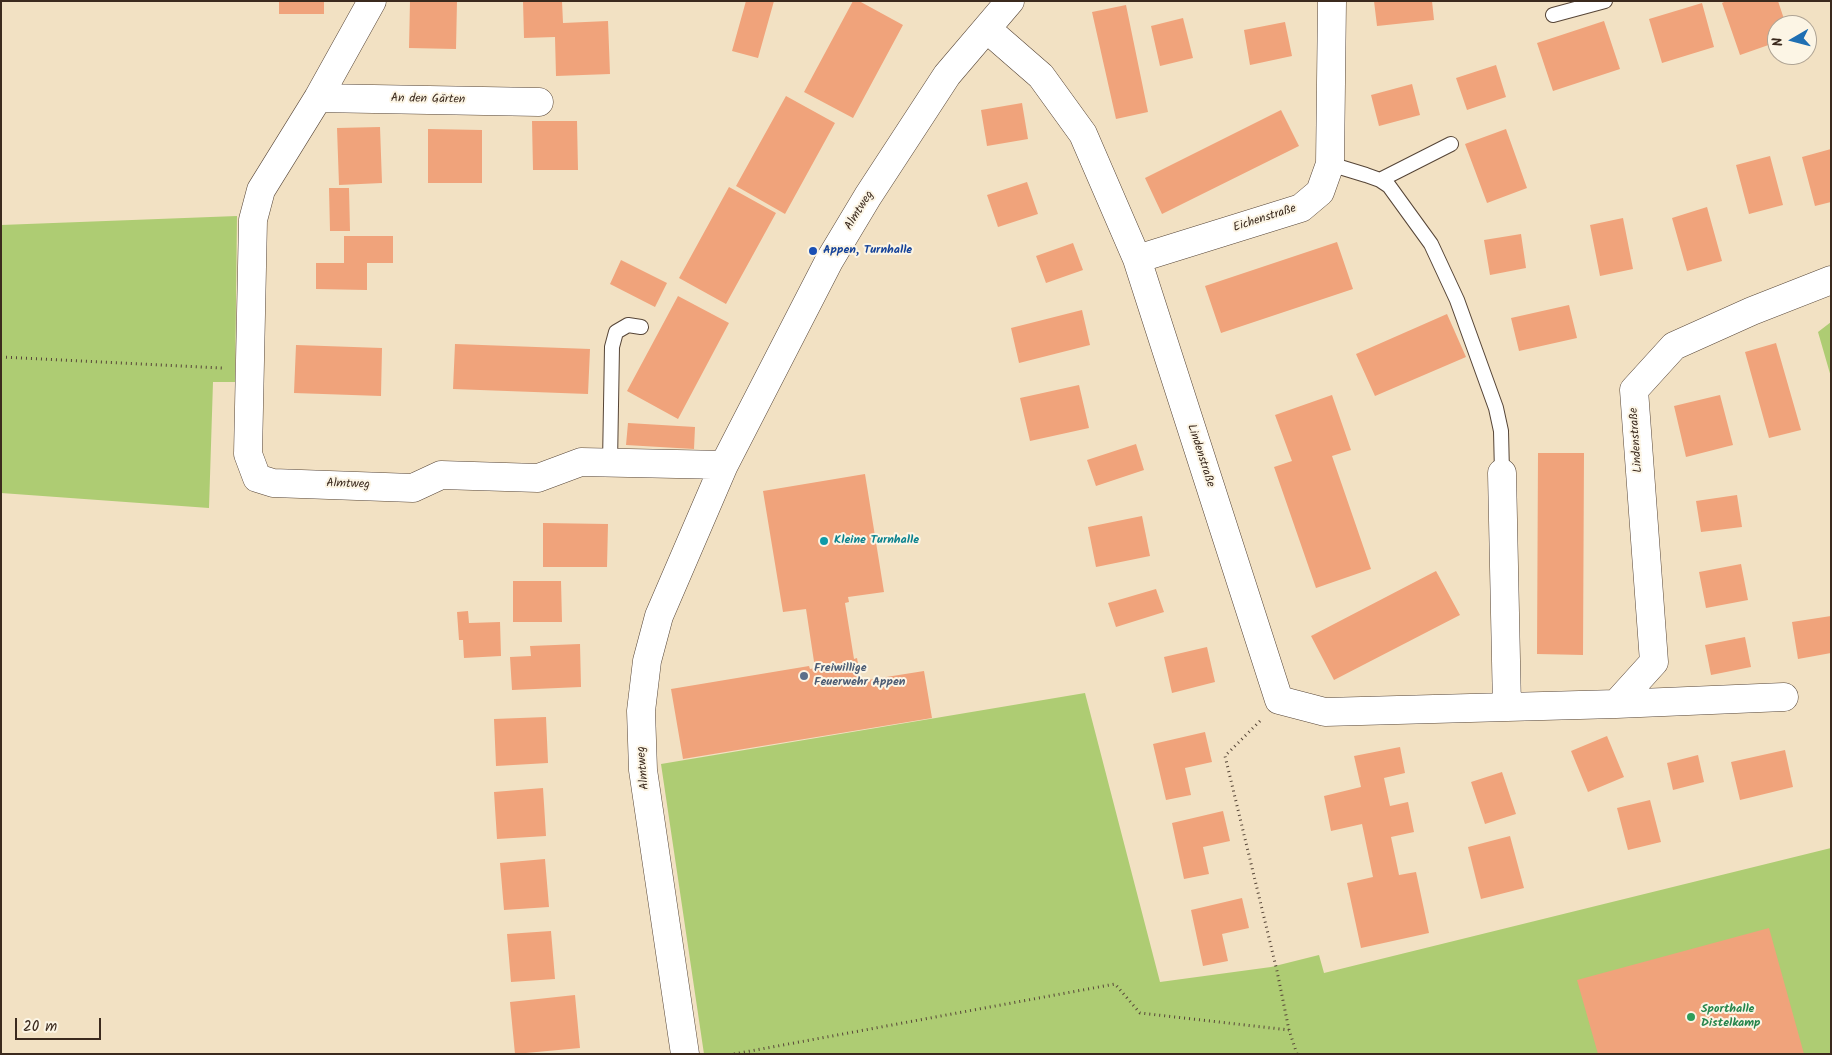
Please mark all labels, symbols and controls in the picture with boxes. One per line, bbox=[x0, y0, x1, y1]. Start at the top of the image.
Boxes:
north arrow bbox=[1767, 15, 1817, 65]
text: N bbox=[1767, 36, 1790, 48]
street label: An den Gärten bbox=[391, 92, 465, 108]
street label: Almtweg bbox=[842, 189, 878, 233]
street label: Eichenstraße bbox=[1232, 202, 1298, 236]
place label: Appen, Turnhalle bbox=[823, 244, 912, 258]
marker: Appen, Turnhalle bbox=[807, 245, 819, 257]
street label: Lindenstraße bbox=[1628, 407, 1646, 473]
street label: Lindenstraße bbox=[1183, 423, 1217, 489]
street label: Almtweg bbox=[326, 477, 370, 493]
place label: Kleine Turnhalle bbox=[834, 534, 919, 548]
marker: Kleine Turnhalle bbox=[818, 535, 830, 547]
place label: Freiwillige Feuerwehr Appen bbox=[814, 662, 905, 690]
marker: Freiwillige Feuerwehr Appen bbox=[798, 670, 810, 682]
street label: Almtweg bbox=[635, 746, 653, 790]
place label: Sporthalle Distelkamp bbox=[1701, 1003, 1760, 1031]
scale bar bbox=[18, 1008, 104, 1040]
marker: Sporthalle Distelkamp bbox=[1685, 1011, 1697, 1023]
text: 20 m bbox=[23, 1015, 57, 1039]

